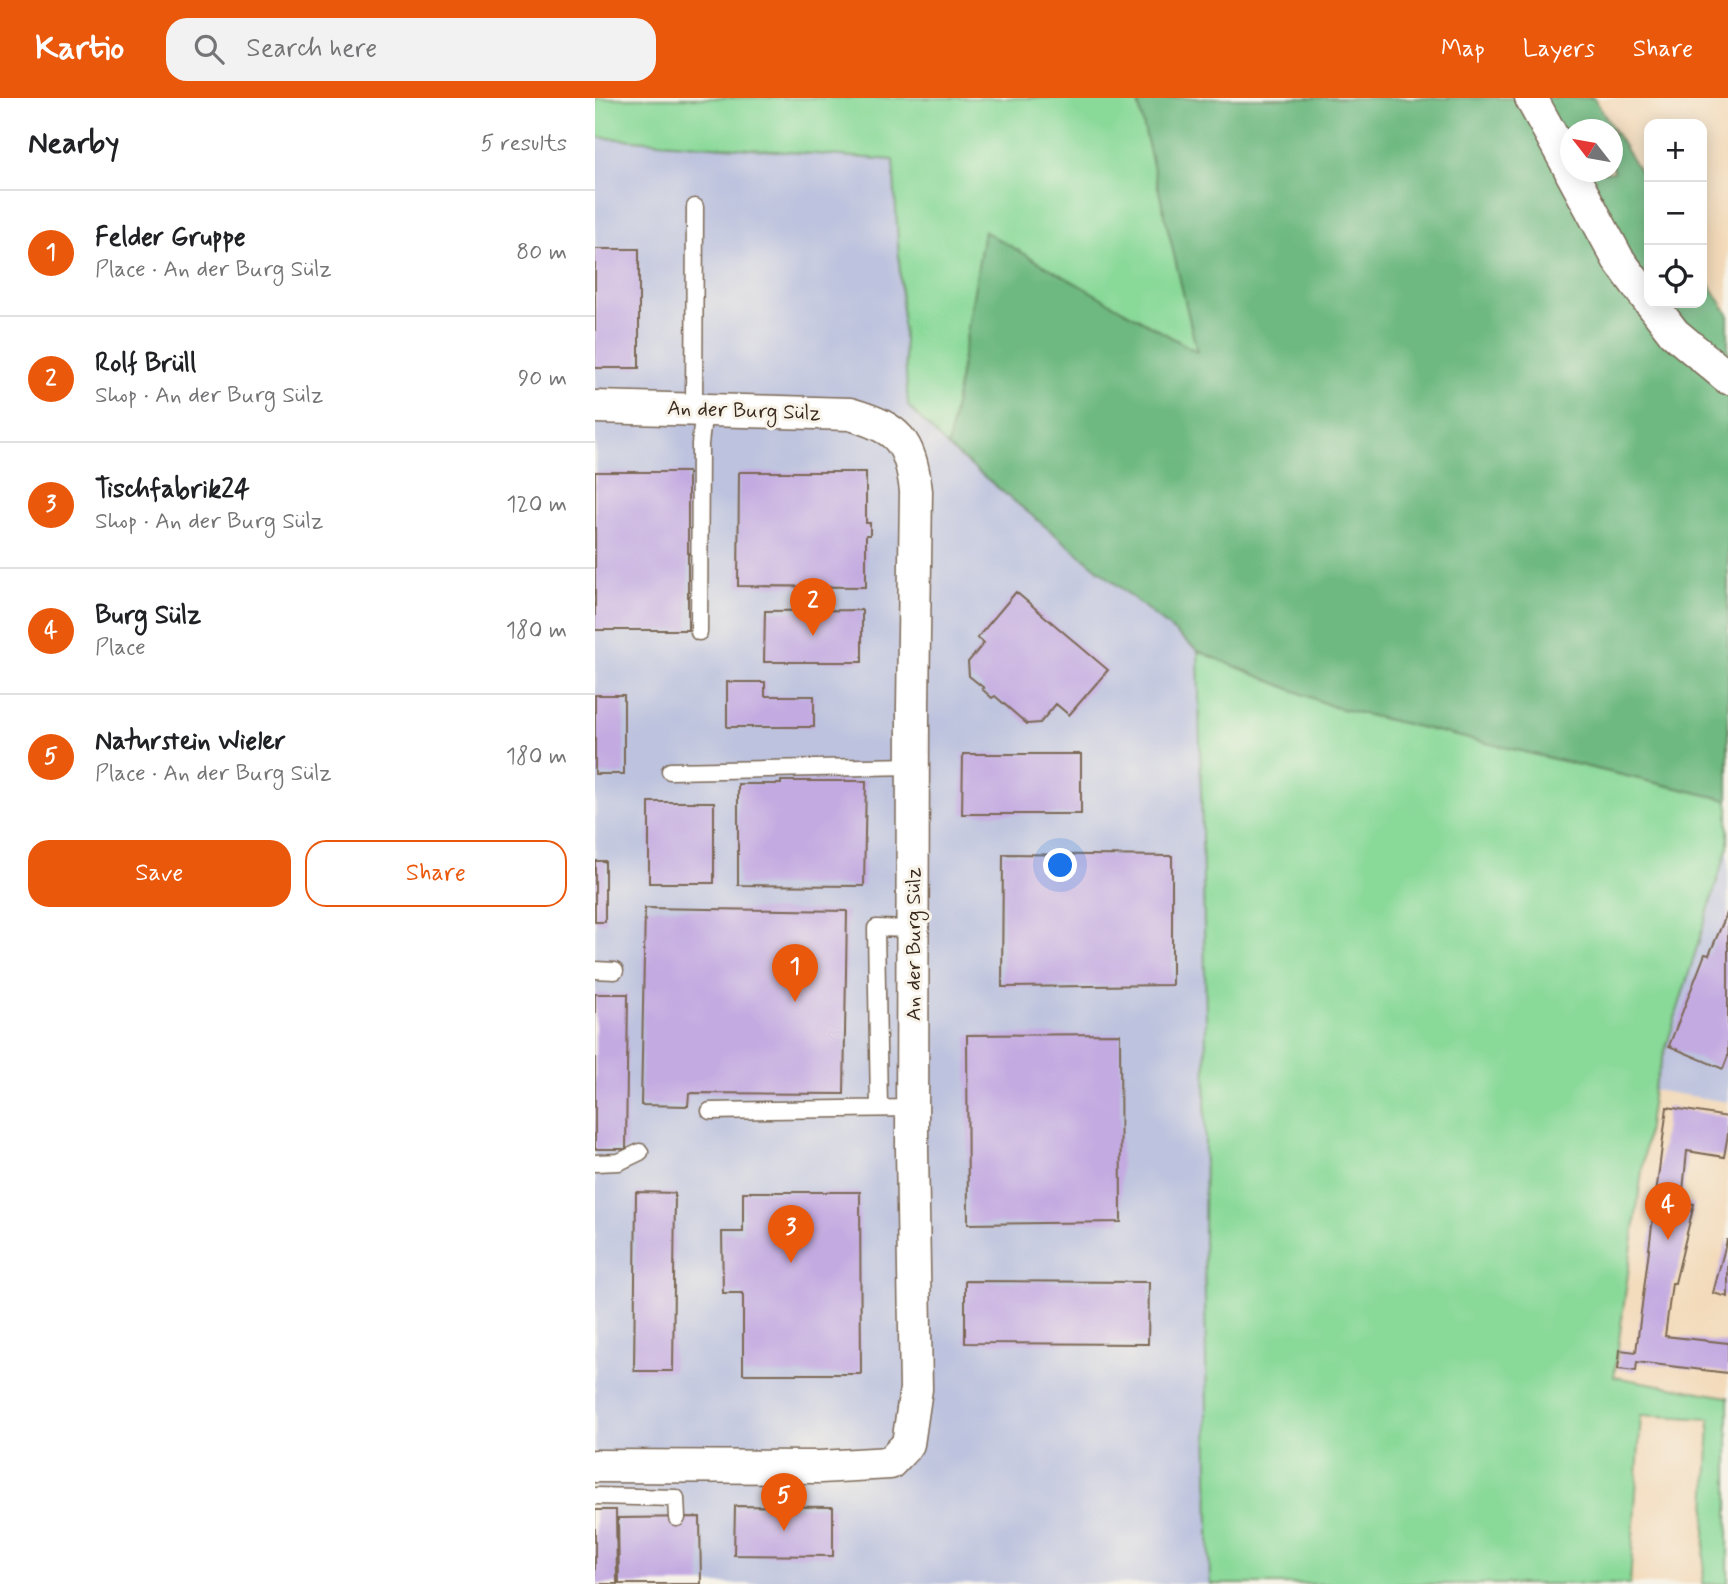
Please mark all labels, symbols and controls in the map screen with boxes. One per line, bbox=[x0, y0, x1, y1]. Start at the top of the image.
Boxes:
search box bbox=[166, 18, 656, 81]
text: Kartio bbox=[35, 27, 124, 71]
icon: search bbox=[190, 30, 228, 68]
text: Search here bbox=[246, 32, 377, 66]
text: Map bbox=[1441, 34, 1485, 65]
text: Layers bbox=[1523, 34, 1595, 65]
text: Share bbox=[1633, 34, 1693, 65]
north arrow bbox=[1560, 119, 1623, 182]
map controls bbox=[1644, 119, 1707, 308]
button: + bbox=[1644, 119, 1707, 182]
text: Nearby bbox=[28, 124, 119, 163]
text: 5 results bbox=[481, 129, 567, 159]
button: − bbox=[1644, 182, 1707, 245]
text: Felder Gruppe bbox=[95, 221, 246, 255]
text: 1 bbox=[46, 238, 56, 268]
text: 80 m bbox=[516, 238, 567, 268]
button: locate bbox=[1644, 245, 1707, 308]
text: Place · An der Burg Sülz bbox=[95, 255, 332, 285]
text: Rolf Brüll bbox=[95, 347, 196, 381]
text: 2 bbox=[45, 364, 57, 394]
text: 90 m bbox=[518, 364, 567, 394]
text: Shop · An der Burg Sülz bbox=[95, 381, 323, 411]
street label: An der Burg Sülz bbox=[667, 394, 821, 429]
text: Tischfabrik24 bbox=[95, 473, 250, 507]
text: 3 bbox=[46, 490, 56, 520]
text: 120 m bbox=[506, 490, 567, 520]
text: Shop · An der Burg Sülz bbox=[95, 507, 323, 537]
pin: 2 bbox=[790, 578, 836, 636]
text: Burg Sülz bbox=[95, 599, 201, 633]
text: 4 bbox=[44, 616, 58, 646]
text: 180 m bbox=[506, 616, 567, 646]
text: Place bbox=[95, 633, 146, 663]
text: Naturstein Wieler bbox=[95, 725, 286, 759]
text: 5 bbox=[44, 742, 58, 772]
text: 180 m bbox=[506, 742, 567, 772]
text: Place · An der Burg Sülz bbox=[95, 759, 332, 789]
button: Save bbox=[28, 840, 291, 907]
button: Share bbox=[305, 840, 567, 907]
your location bbox=[1043, 848, 1077, 882]
street label: An der Burg Sülz bbox=[900, 867, 929, 1021]
pin: 1 bbox=[772, 944, 818, 1002]
pin: 4 bbox=[1645, 1182, 1691, 1240]
pin: 3 bbox=[768, 1205, 814, 1263]
pin: 5 bbox=[761, 1473, 807, 1531]

